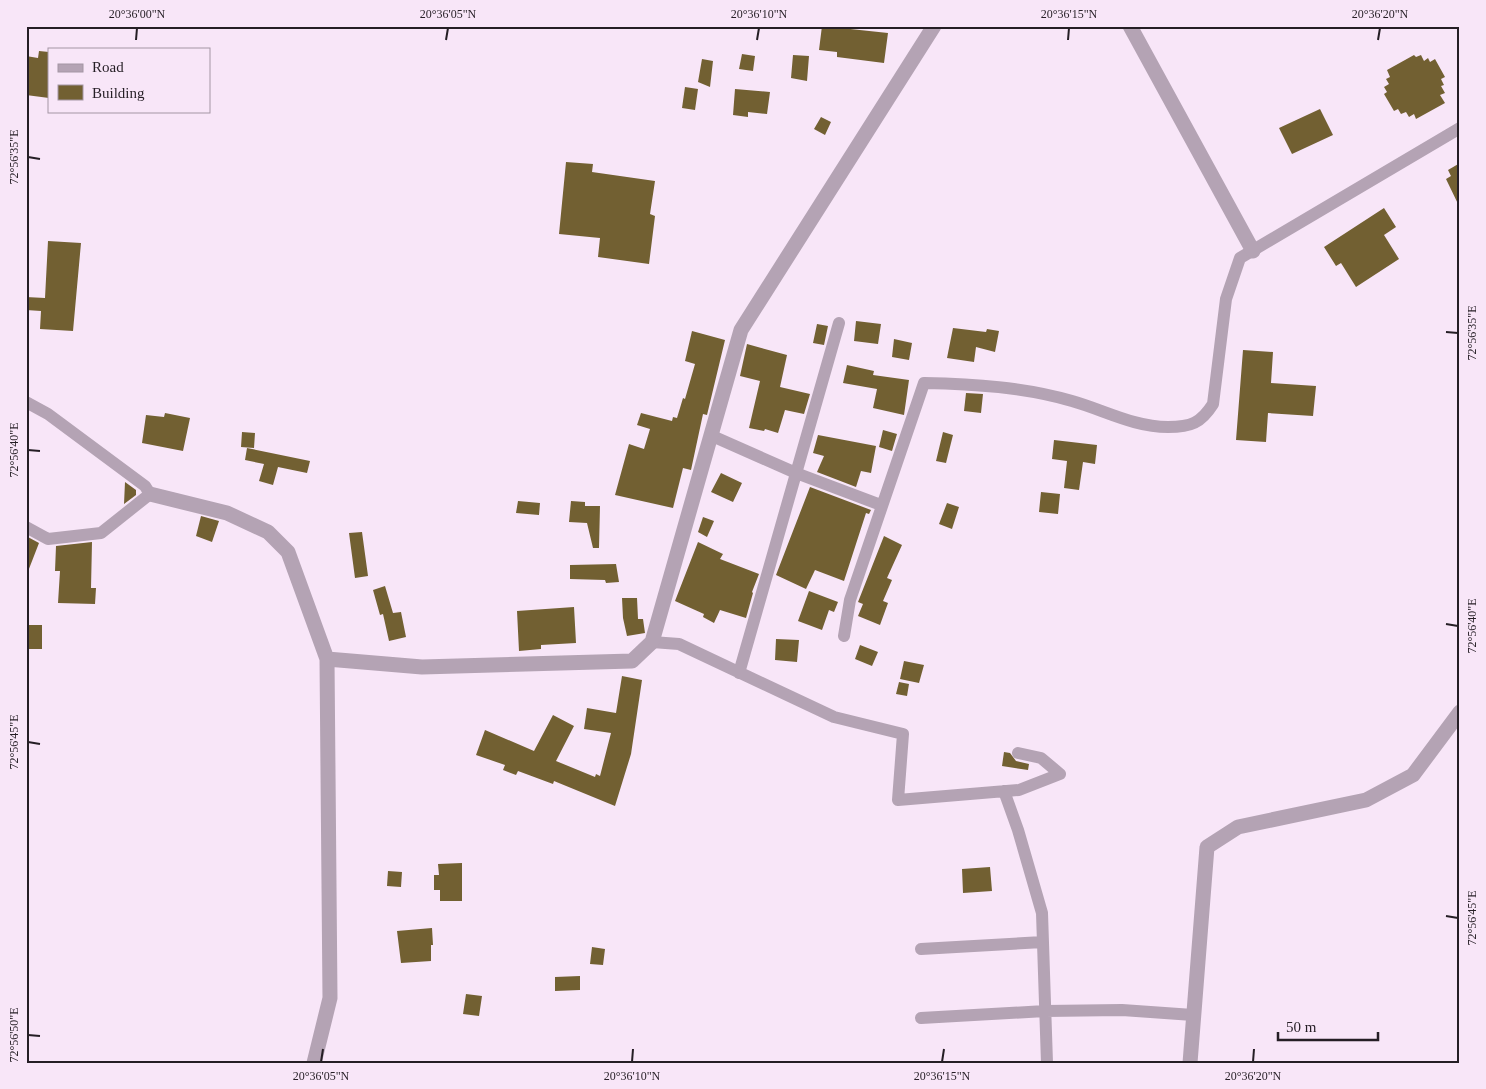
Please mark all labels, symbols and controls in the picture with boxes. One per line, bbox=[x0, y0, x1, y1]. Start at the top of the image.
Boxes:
text: 20°36'00"N bbox=[109, 7, 166, 21]
text: 20°36'05"N bbox=[420, 7, 477, 21]
text: 20°36'10"N bbox=[731, 7, 788, 21]
text: 20°36'15"N bbox=[1041, 7, 1098, 21]
text: 20°36'20"N bbox=[1352, 7, 1409, 21]
legend bbox=[48, 48, 210, 112]
text: Road bbox=[92, 59, 124, 75]
text: Building bbox=[92, 85, 145, 101]
text: 72°56'35"E bbox=[7, 129, 21, 185]
text: 72°56'35"E bbox=[1465, 305, 1479, 361]
text: 72°56'40"E bbox=[7, 422, 21, 478]
text: 72°56'40"E bbox=[1465, 598, 1479, 654]
text: 72°56'45"E bbox=[7, 714, 21, 770]
text: 72°56'45"E bbox=[1465, 890, 1479, 946]
text: 72°56'50"E bbox=[7, 1007, 21, 1063]
scale bar bbox=[1278, 1009, 1378, 1041]
text: 50 m bbox=[1286, 1019, 1317, 1035]
text: 20°36'05"N bbox=[293, 1069, 350, 1083]
text: 20°36'10"N bbox=[604, 1069, 661, 1083]
text: 20°36'15"N bbox=[914, 1069, 971, 1083]
text: 20°36'20"N bbox=[1225, 1069, 1282, 1083]

